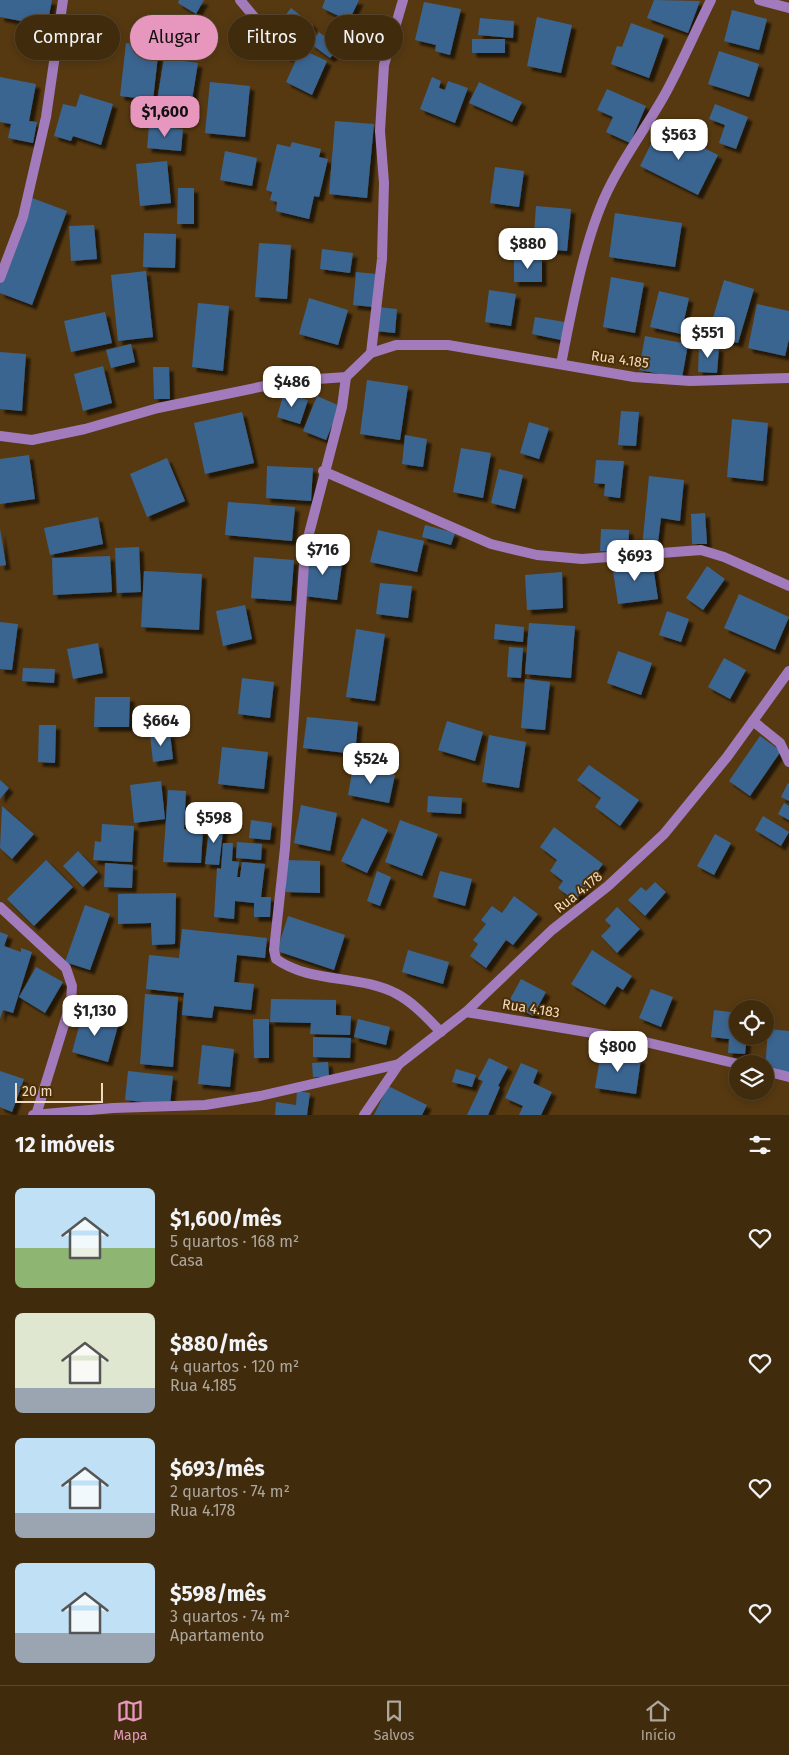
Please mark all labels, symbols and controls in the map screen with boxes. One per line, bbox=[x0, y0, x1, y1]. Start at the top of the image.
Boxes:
chip: Comprar bbox=[15, 15, 120, 60]
chip: Alugar bbox=[130, 15, 218, 60]
chip: Filtros bbox=[228, 15, 315, 60]
chip: Novo bbox=[325, 15, 403, 60]
pin: $1,600 bbox=[124, 96, 206, 138]
text: $1,600 bbox=[141, 102, 189, 121]
pin: $563 bbox=[649, 119, 709, 161]
text: $563 bbox=[662, 125, 696, 144]
pin: $880 bbox=[498, 228, 558, 270]
text: $880 bbox=[510, 234, 546, 253]
pin: $551 bbox=[678, 316, 738, 359]
text: $551 bbox=[692, 323, 724, 342]
street label: Rua 4.185 bbox=[590, 347, 650, 372]
pin: $486 bbox=[262, 366, 322, 408]
text: $486 bbox=[274, 372, 310, 391]
pin: $716 bbox=[293, 534, 353, 576]
text: $716 bbox=[307, 540, 339, 559]
pin: $693 bbox=[605, 540, 665, 582]
text: $693 bbox=[618, 546, 652, 565]
pin: $664 bbox=[131, 704, 191, 747]
text: $664 bbox=[143, 711, 179, 730]
pin: $524 bbox=[341, 742, 401, 785]
text: $524 bbox=[354, 749, 388, 768]
pin: $598 bbox=[184, 802, 244, 844]
text: $598 bbox=[196, 808, 232, 827]
street label: Rua 4.178 bbox=[551, 868, 606, 917]
pin: $1,130 bbox=[54, 994, 136, 1037]
street label: Rua 4.183 bbox=[501, 996, 561, 1021]
map controls bbox=[729, 1000, 774, 1100]
button: locate bbox=[729, 1000, 774, 1045]
text: $1,130 bbox=[74, 1001, 116, 1020]
pin: $800 bbox=[588, 1030, 648, 1073]
text: $800 bbox=[600, 1037, 636, 1056]
button: layers bbox=[729, 1055, 774, 1100]
scale bar bbox=[15, 1080, 102, 1103]
text: 20 m bbox=[22, 1083, 52, 1100]
icon: filters bbox=[746, 1131, 774, 1159]
text: 12 imóveis bbox=[15, 1132, 115, 1158]
text: $1,600/mês bbox=[170, 1206, 282, 1232]
icon: home bbox=[55, 1208, 115, 1268]
icon: heart bbox=[746, 1224, 774, 1252]
text: 5 quartos · 168 m² bbox=[170, 1232, 299, 1251]
text: Casa bbox=[170, 1251, 203, 1270]
text: $880/mês bbox=[170, 1331, 268, 1357]
icon: home bbox=[55, 1333, 115, 1393]
icon: heart bbox=[746, 1349, 774, 1377]
text: 4 quartos · 120 m² bbox=[170, 1357, 299, 1376]
text: Rua 4.185 bbox=[170, 1376, 236, 1395]
text: $693/mês bbox=[170, 1456, 265, 1482]
icon: home bbox=[55, 1458, 115, 1518]
icon: heart bbox=[746, 1474, 774, 1502]
text: 2 quartos · 74 m² bbox=[170, 1482, 290, 1501]
text: Rua 4.178 bbox=[170, 1501, 235, 1520]
text: $598/mês bbox=[170, 1581, 266, 1607]
icon: home bbox=[55, 1583, 115, 1643]
icon: heart bbox=[746, 1599, 774, 1627]
text: 3 quartos · 74 m² bbox=[170, 1607, 290, 1626]
text: Apartamento bbox=[170, 1626, 264, 1645]
tab: Mapa bbox=[113, 1697, 147, 1744]
tab: Salvos bbox=[374, 1697, 414, 1744]
tab: Início bbox=[641, 1697, 676, 1744]

